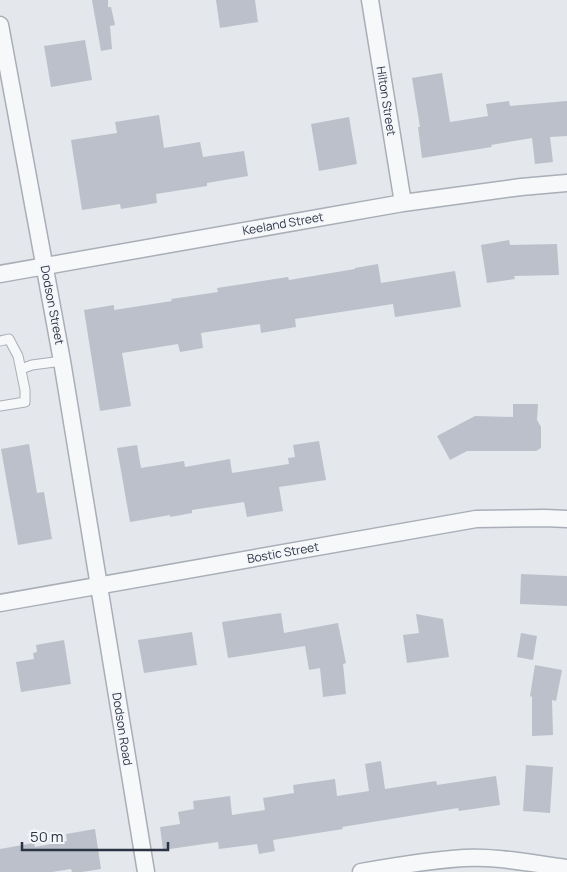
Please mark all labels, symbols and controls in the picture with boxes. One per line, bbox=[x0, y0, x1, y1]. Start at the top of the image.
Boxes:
street label: Hilton Street bbox=[373, 65, 400, 137]
street label: Keeland Street bbox=[241, 208, 325, 239]
street label: Dodson Street bbox=[36, 264, 69, 346]
street label: Bostic Street bbox=[246, 538, 320, 567]
street label: Dodson Road bbox=[108, 691, 137, 767]
scale bar bbox=[22, 820, 169, 852]
text: 50 m bbox=[30, 826, 64, 847]

